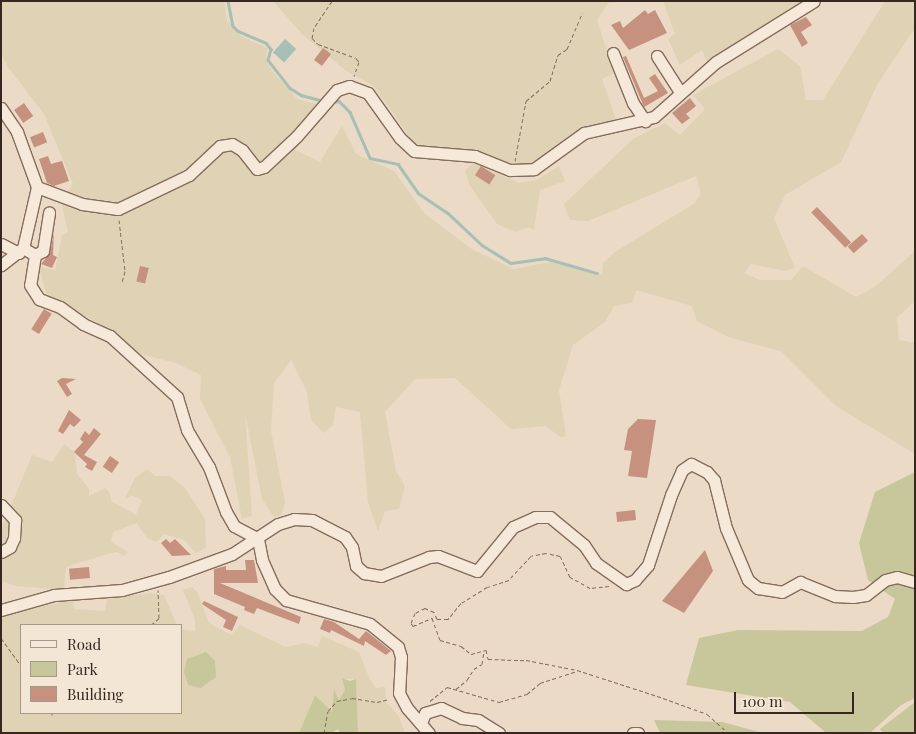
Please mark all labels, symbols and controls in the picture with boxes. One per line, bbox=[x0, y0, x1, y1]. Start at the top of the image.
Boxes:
legend bbox=[20, 624, 182, 714]
text: Road bbox=[67, 634, 101, 654]
text: Park bbox=[67, 659, 98, 679]
scale bar bbox=[736, 682, 856, 714]
text: Building bbox=[67, 684, 123, 704]
text: 100 m bbox=[742, 691, 783, 711]

